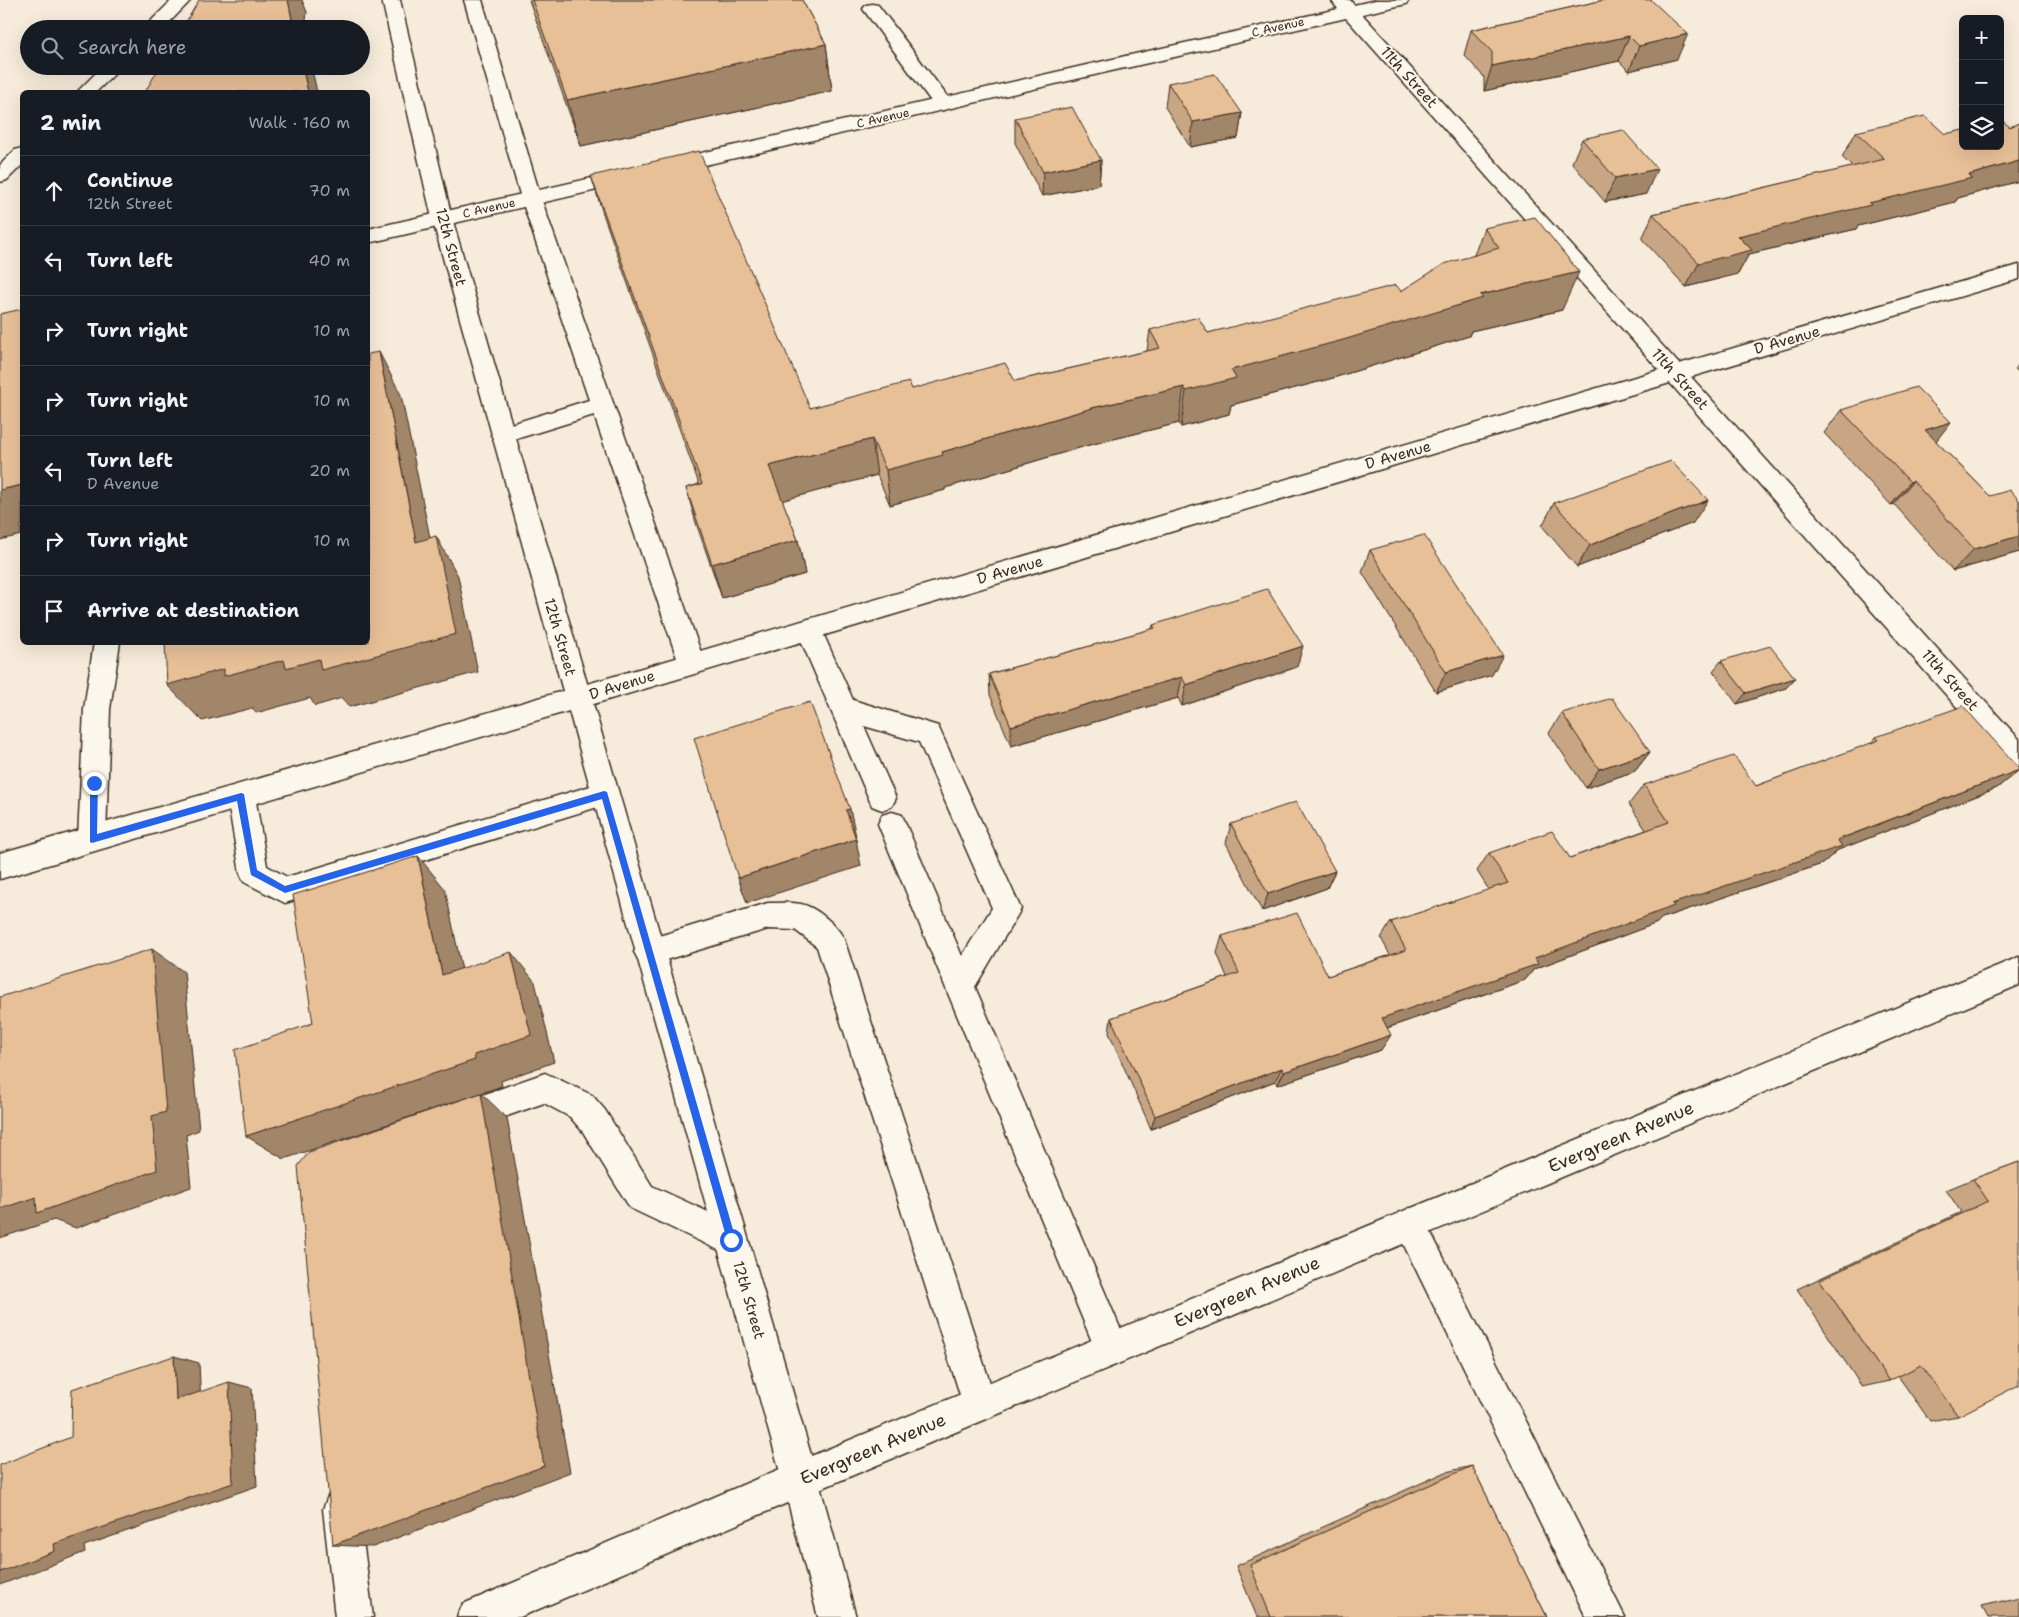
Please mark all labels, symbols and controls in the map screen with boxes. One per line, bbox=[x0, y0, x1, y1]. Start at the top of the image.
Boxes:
street label: C Avenue bbox=[1250, 13, 1306, 41]
map controls bbox=[1959, 15, 2004, 150]
button: + bbox=[1959, 15, 2004, 60]
search box bbox=[20, 20, 370, 75]
icon: search bbox=[38, 34, 66, 62]
text: Search here bbox=[78, 35, 187, 60]
street label: 11th Street bbox=[1376, 42, 1442, 112]
button: − bbox=[1959, 60, 2004, 105]
street label: C Avenue bbox=[855, 104, 911, 132]
button: layers bbox=[1959, 105, 2004, 150]
text: 2 min bbox=[40, 109, 101, 137]
text: Walk · 160 m bbox=[249, 112, 350, 133]
text: Continue bbox=[87, 168, 173, 193]
icon: ahead bbox=[40, 177, 68, 205]
text: 70 m bbox=[309, 180, 350, 201]
text: 12th Street bbox=[87, 193, 173, 214]
street label: C Avenue bbox=[461, 194, 517, 222]
street label: 12th Street bbox=[431, 206, 471, 288]
icon: left bbox=[40, 247, 68, 275]
text: Turn left bbox=[87, 248, 173, 273]
text: 40 m bbox=[308, 250, 350, 271]
icon: right bbox=[40, 317, 68, 345]
text: Turn right bbox=[87, 318, 188, 343]
text: 10 m bbox=[313, 320, 350, 341]
street label: D Avenue bbox=[1752, 321, 1822, 359]
street label: 11th Street bbox=[1647, 344, 1713, 414]
icon: right bbox=[40, 387, 68, 415]
text: Turn right bbox=[87, 388, 188, 413]
text: 10 m bbox=[313, 390, 350, 411]
street label: D Avenue bbox=[1363, 436, 1433, 474]
text: Turn left bbox=[87, 448, 173, 473]
icon: left bbox=[40, 457, 68, 485]
text: 20 m bbox=[309, 460, 350, 481]
text: D Avenue bbox=[87, 473, 159, 494]
icon: right bbox=[40, 527, 68, 555]
text: Turn right bbox=[87, 528, 188, 553]
text: 10 m bbox=[313, 530, 350, 551]
street label: D Avenue bbox=[975, 551, 1045, 589]
street label: 12th Street bbox=[539, 596, 581, 678]
icon: arrive bbox=[40, 597, 68, 625]
text: Arrive at destination bbox=[87, 598, 299, 623]
street label: 11th Street bbox=[1917, 645, 1983, 715]
street label: D Avenue bbox=[587, 666, 657, 704]
route end bbox=[83, 772, 106, 795]
street label: Evergreen Avenue bbox=[1544, 1095, 1698, 1179]
route start bbox=[720, 1229, 743, 1252]
street label: Evergreen Avenue bbox=[1170, 1250, 1324, 1334]
street label: 12th Street bbox=[728, 1259, 770, 1341]
street label: Evergreen Avenue bbox=[796, 1407, 950, 1491]

